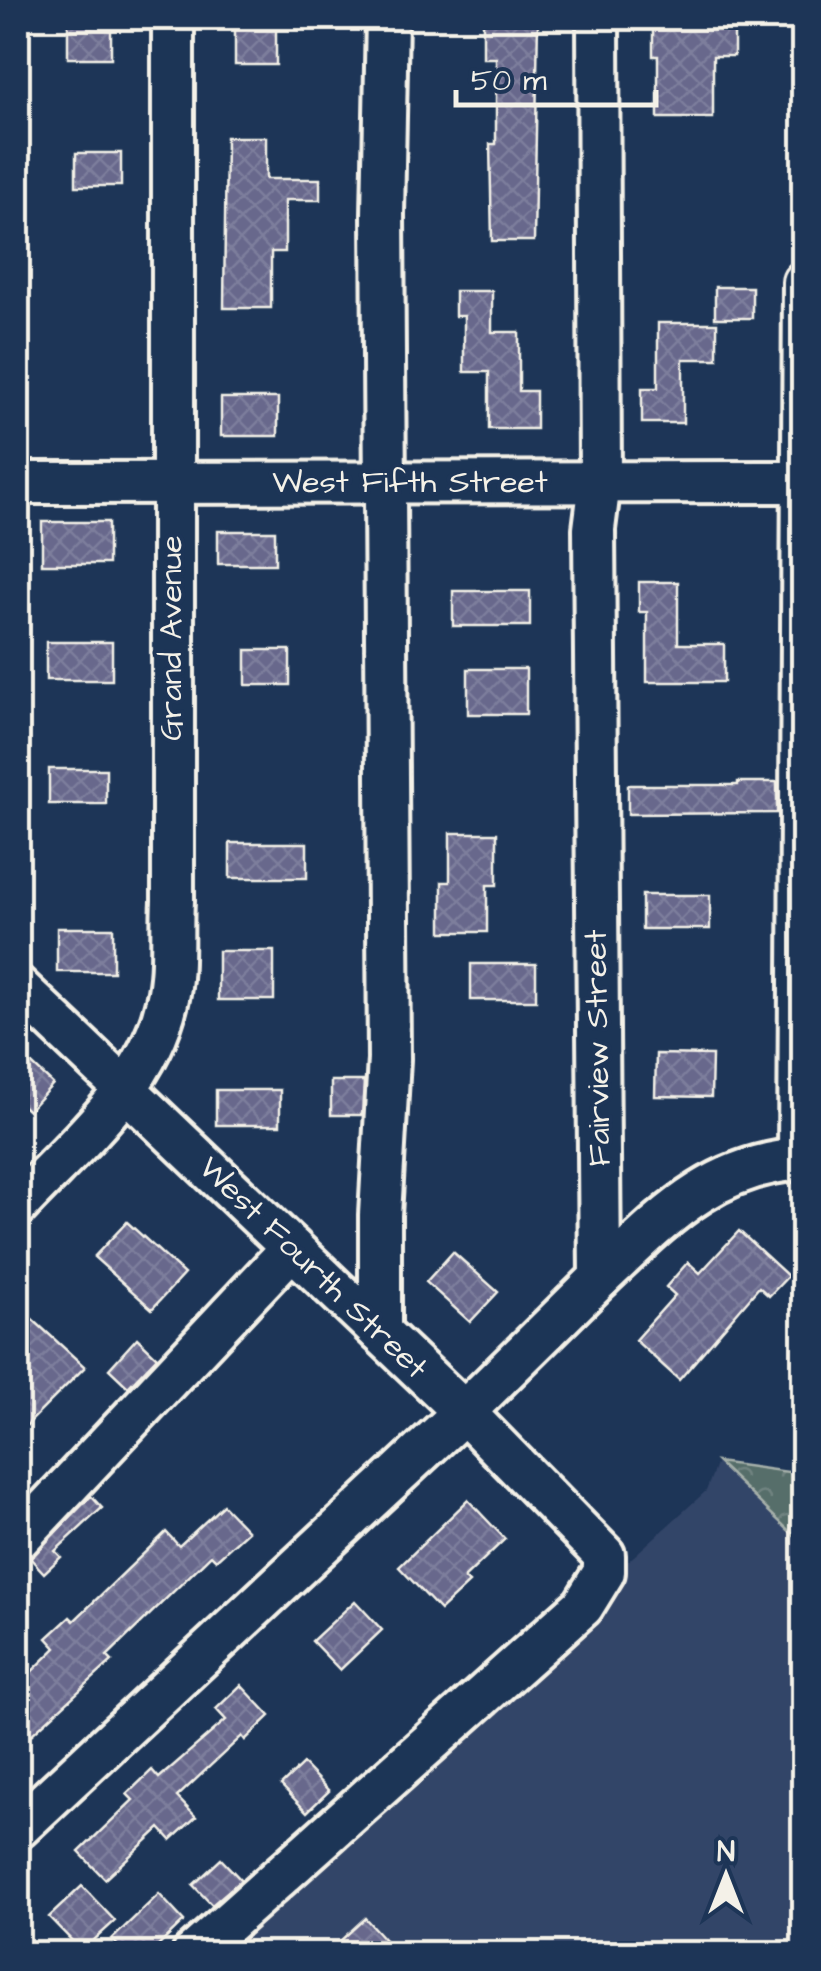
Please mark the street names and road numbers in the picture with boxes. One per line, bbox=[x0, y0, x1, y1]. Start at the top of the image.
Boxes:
street label: West Fifth Street bbox=[272, 460, 548, 505]
street label: Grand Avenue bbox=[149, 535, 194, 741]
street label: Fairview Street bbox=[573, 929, 623, 1167]
street label: West Fourth Street bbox=[188, 1146, 438, 1390]

